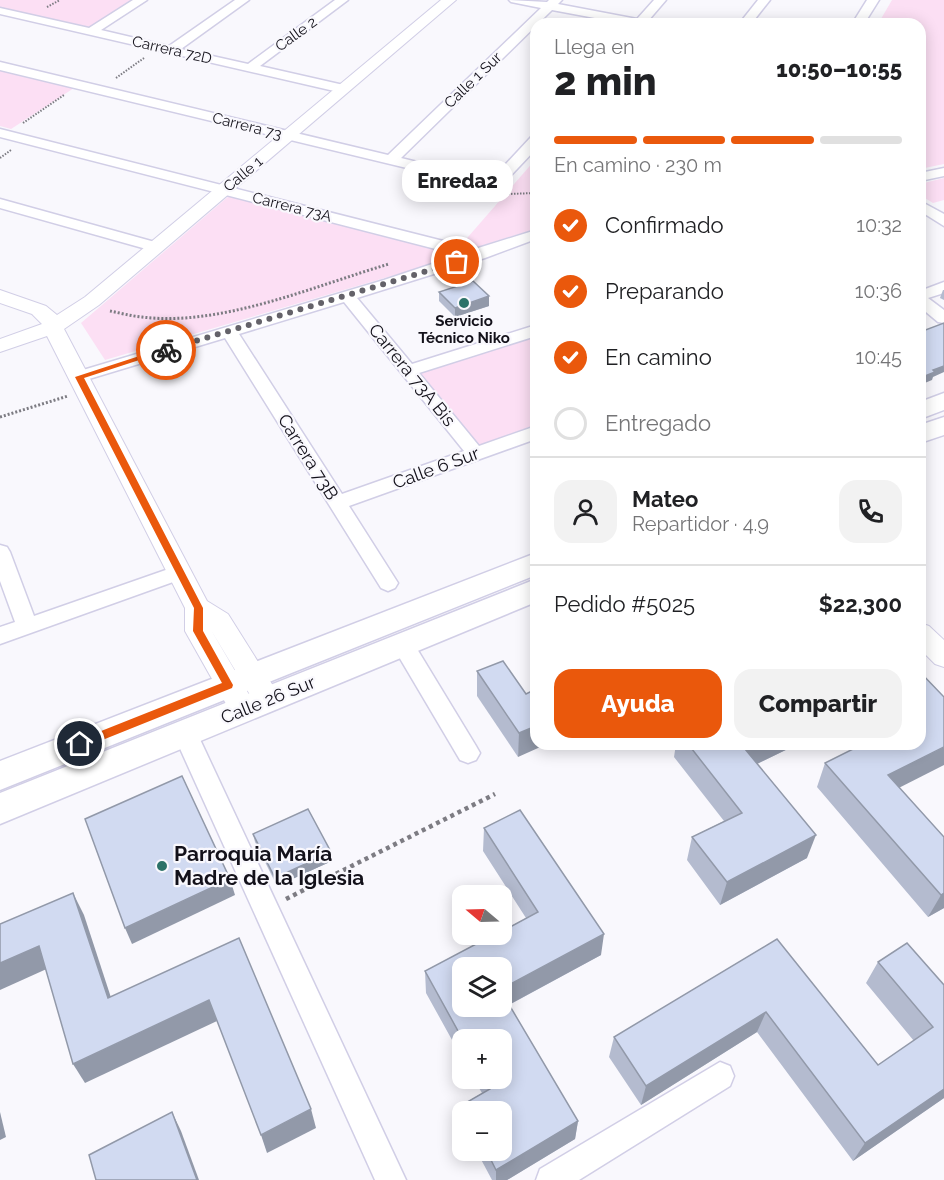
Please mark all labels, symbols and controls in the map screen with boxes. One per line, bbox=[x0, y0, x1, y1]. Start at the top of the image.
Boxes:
street label: Calle 2 bbox=[272, 13, 320, 55]
street label: Carrera 72D bbox=[130, 32, 214, 68]
text: Llega en bbox=[554, 35, 635, 59]
street label: Calle 1 Sur bbox=[441, 48, 506, 112]
text: 10:50–10:55 bbox=[776, 56, 902, 82]
text: 2 min bbox=[554, 58, 657, 104]
street label: Carrera 73 bbox=[210, 109, 284, 143]
street label: Calle 1 bbox=[220, 152, 267, 196]
text: En camino · 230 m bbox=[554, 153, 722, 177]
callout: Enreda2 bbox=[402, 160, 512, 202]
text: Enreda2 bbox=[417, 169, 498, 193]
street label: Carrera 73A bbox=[251, 188, 333, 226]
icon: check bbox=[554, 209, 587, 242]
text: Confirmado bbox=[605, 212, 724, 238]
text: 10:32 bbox=[856, 213, 902, 237]
pin bbox=[431, 236, 482, 287]
icon: bag bbox=[440, 245, 473, 278]
icon: check bbox=[554, 275, 587, 308]
text: Preparando bbox=[605, 278, 724, 304]
text: 10:36 bbox=[855, 279, 902, 303]
marker: Servicio Técnico Niko bbox=[457, 296, 471, 310]
place label: Servicio Técnico Niko bbox=[418, 312, 510, 347]
street label: Carrera 73A Bis bbox=[365, 319, 460, 430]
courier bbox=[136, 320, 196, 380]
icon: bike bbox=[150, 334, 183, 367]
icon: check bbox=[554, 341, 587, 374]
text: En camino bbox=[605, 344, 712, 370]
text: 10:45 bbox=[856, 345, 902, 369]
street label: Carrera 73B bbox=[274, 410, 343, 503]
text: Entregado bbox=[605, 410, 711, 436]
street label: Calle 6 Sur bbox=[390, 442, 483, 493]
button: person bbox=[554, 480, 617, 543]
button: phone bbox=[839, 480, 902, 543]
text: Mateo bbox=[632, 486, 698, 512]
text: Repartidor · 4.9 bbox=[632, 512, 769, 536]
text: Pedido #5025 bbox=[554, 591, 695, 617]
text: $22,300 bbox=[819, 591, 902, 617]
button: Ayuda bbox=[554, 669, 722, 738]
button: Compartir bbox=[734, 669, 902, 738]
street label: Calle 26 Sur bbox=[218, 671, 319, 728]
pin bbox=[54, 718, 105, 769]
icon: home bbox=[63, 727, 96, 760]
place label: Parroquia María Madre de la Iglesia bbox=[174, 841, 364, 890]
marker: Parroquia María Madre de la Iglesia bbox=[155, 859, 169, 873]
north arrow bbox=[452, 885, 512, 945]
map controls bbox=[452, 885, 512, 1161]
button: layers bbox=[452, 957, 512, 1017]
button: + bbox=[452, 1029, 512, 1089]
button: − bbox=[452, 1101, 512, 1161]

